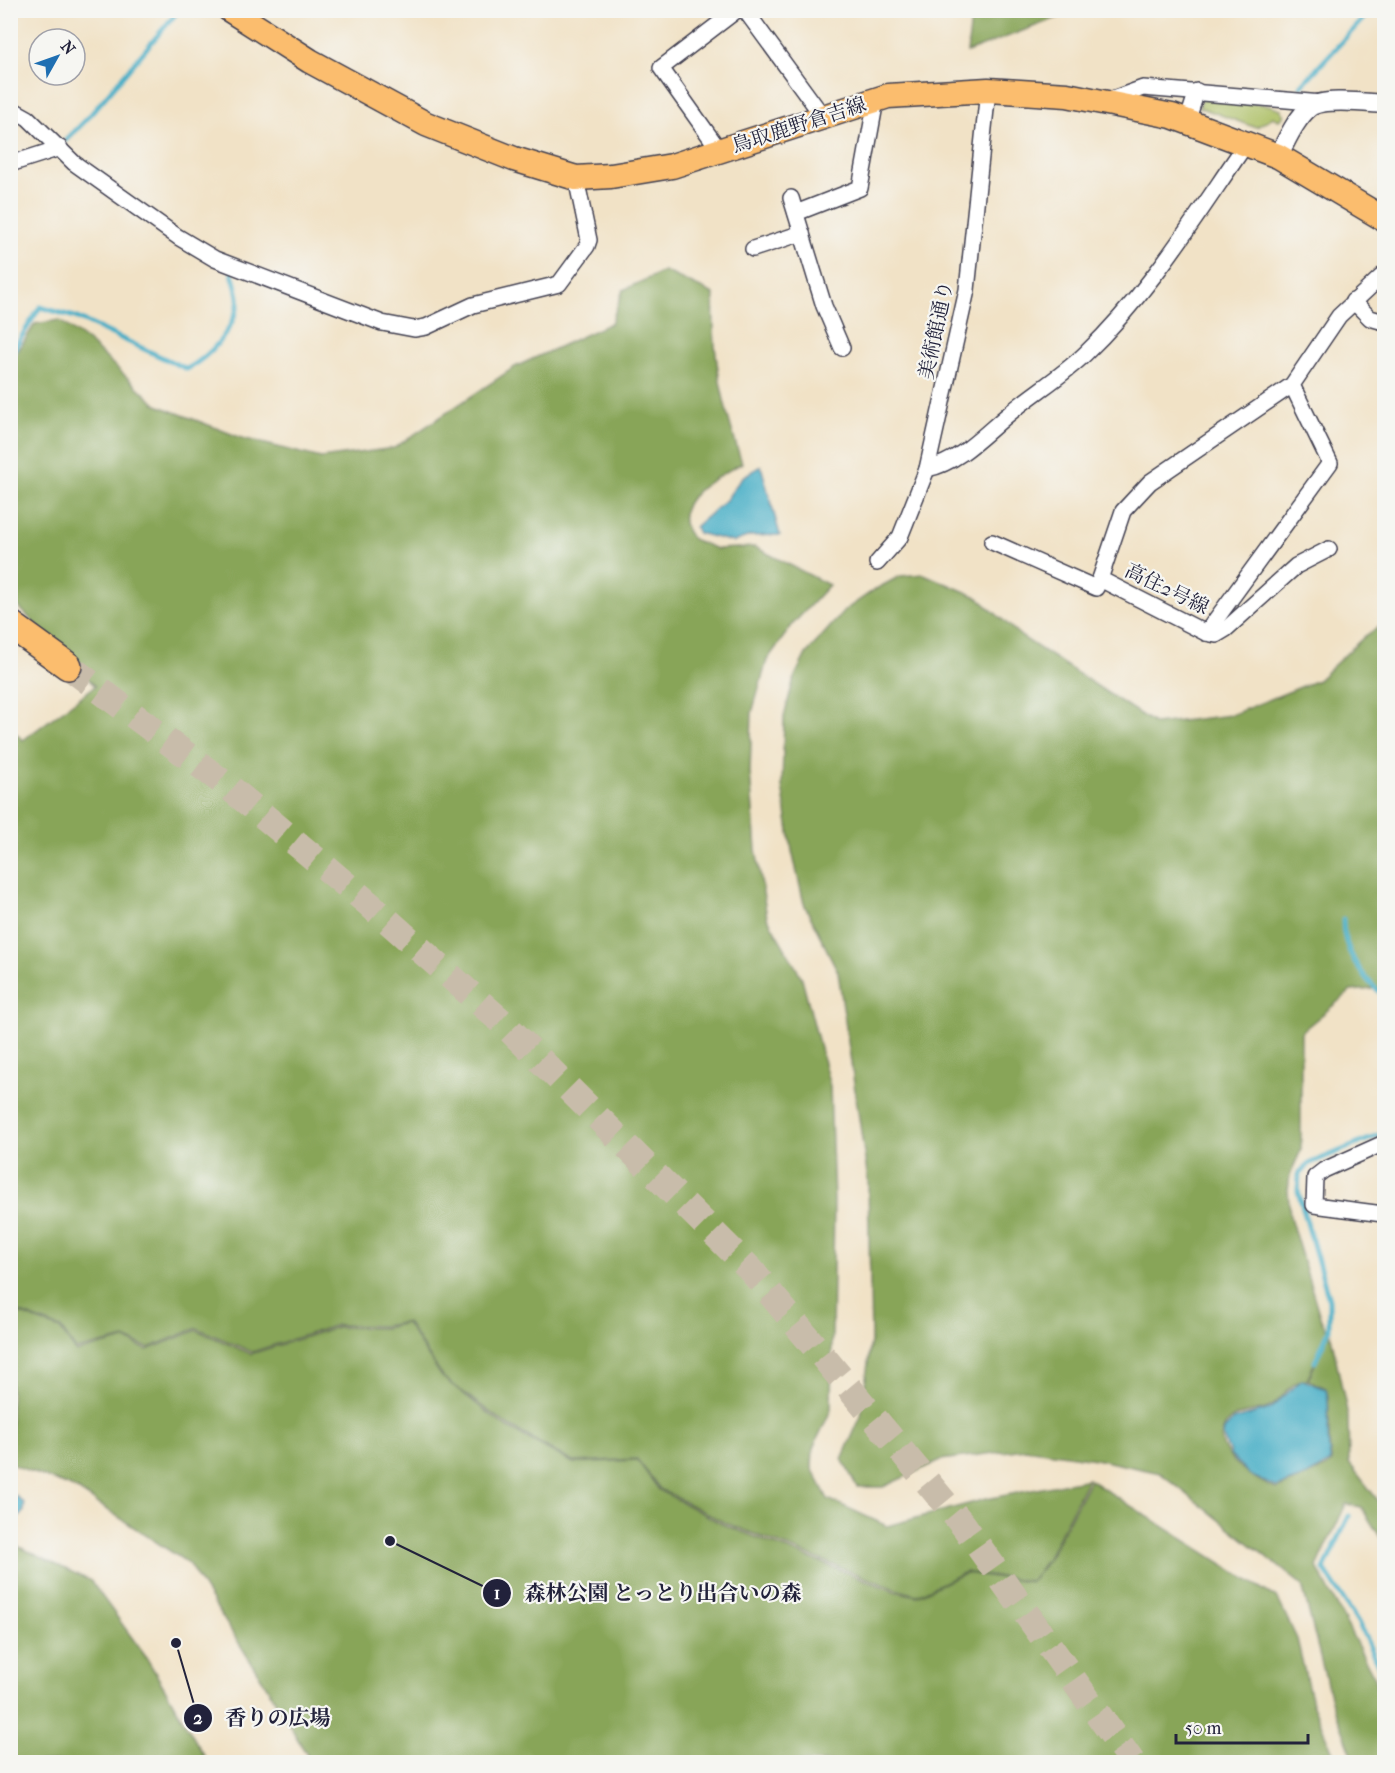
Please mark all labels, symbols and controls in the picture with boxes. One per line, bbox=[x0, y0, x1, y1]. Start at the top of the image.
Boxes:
north arrow bbox=[27, 27, 87, 87]
text: N bbox=[57, 37, 80, 59]
street label: 鳥取鹿野倉吉線 bbox=[729, 92, 869, 158]
street label: 美術館通り bbox=[914, 279, 958, 381]
street label: 高住2号線 bbox=[1121, 559, 1213, 619]
callout: 森林公園 とっとり出合いの森 bbox=[482, 1573, 814, 1612]
text: 森林公園 とっとり出合いの森 bbox=[524, 1581, 802, 1605]
text: 1 bbox=[494, 1583, 500, 1604]
callout: 香りの広場 bbox=[183, 1698, 342, 1737]
text: 香りの広場 bbox=[226, 1706, 331, 1730]
scale bar bbox=[1176, 1707, 1308, 1745]
text: 2 bbox=[193, 1708, 203, 1729]
text: 50 m bbox=[1185, 1718, 1222, 1739]

